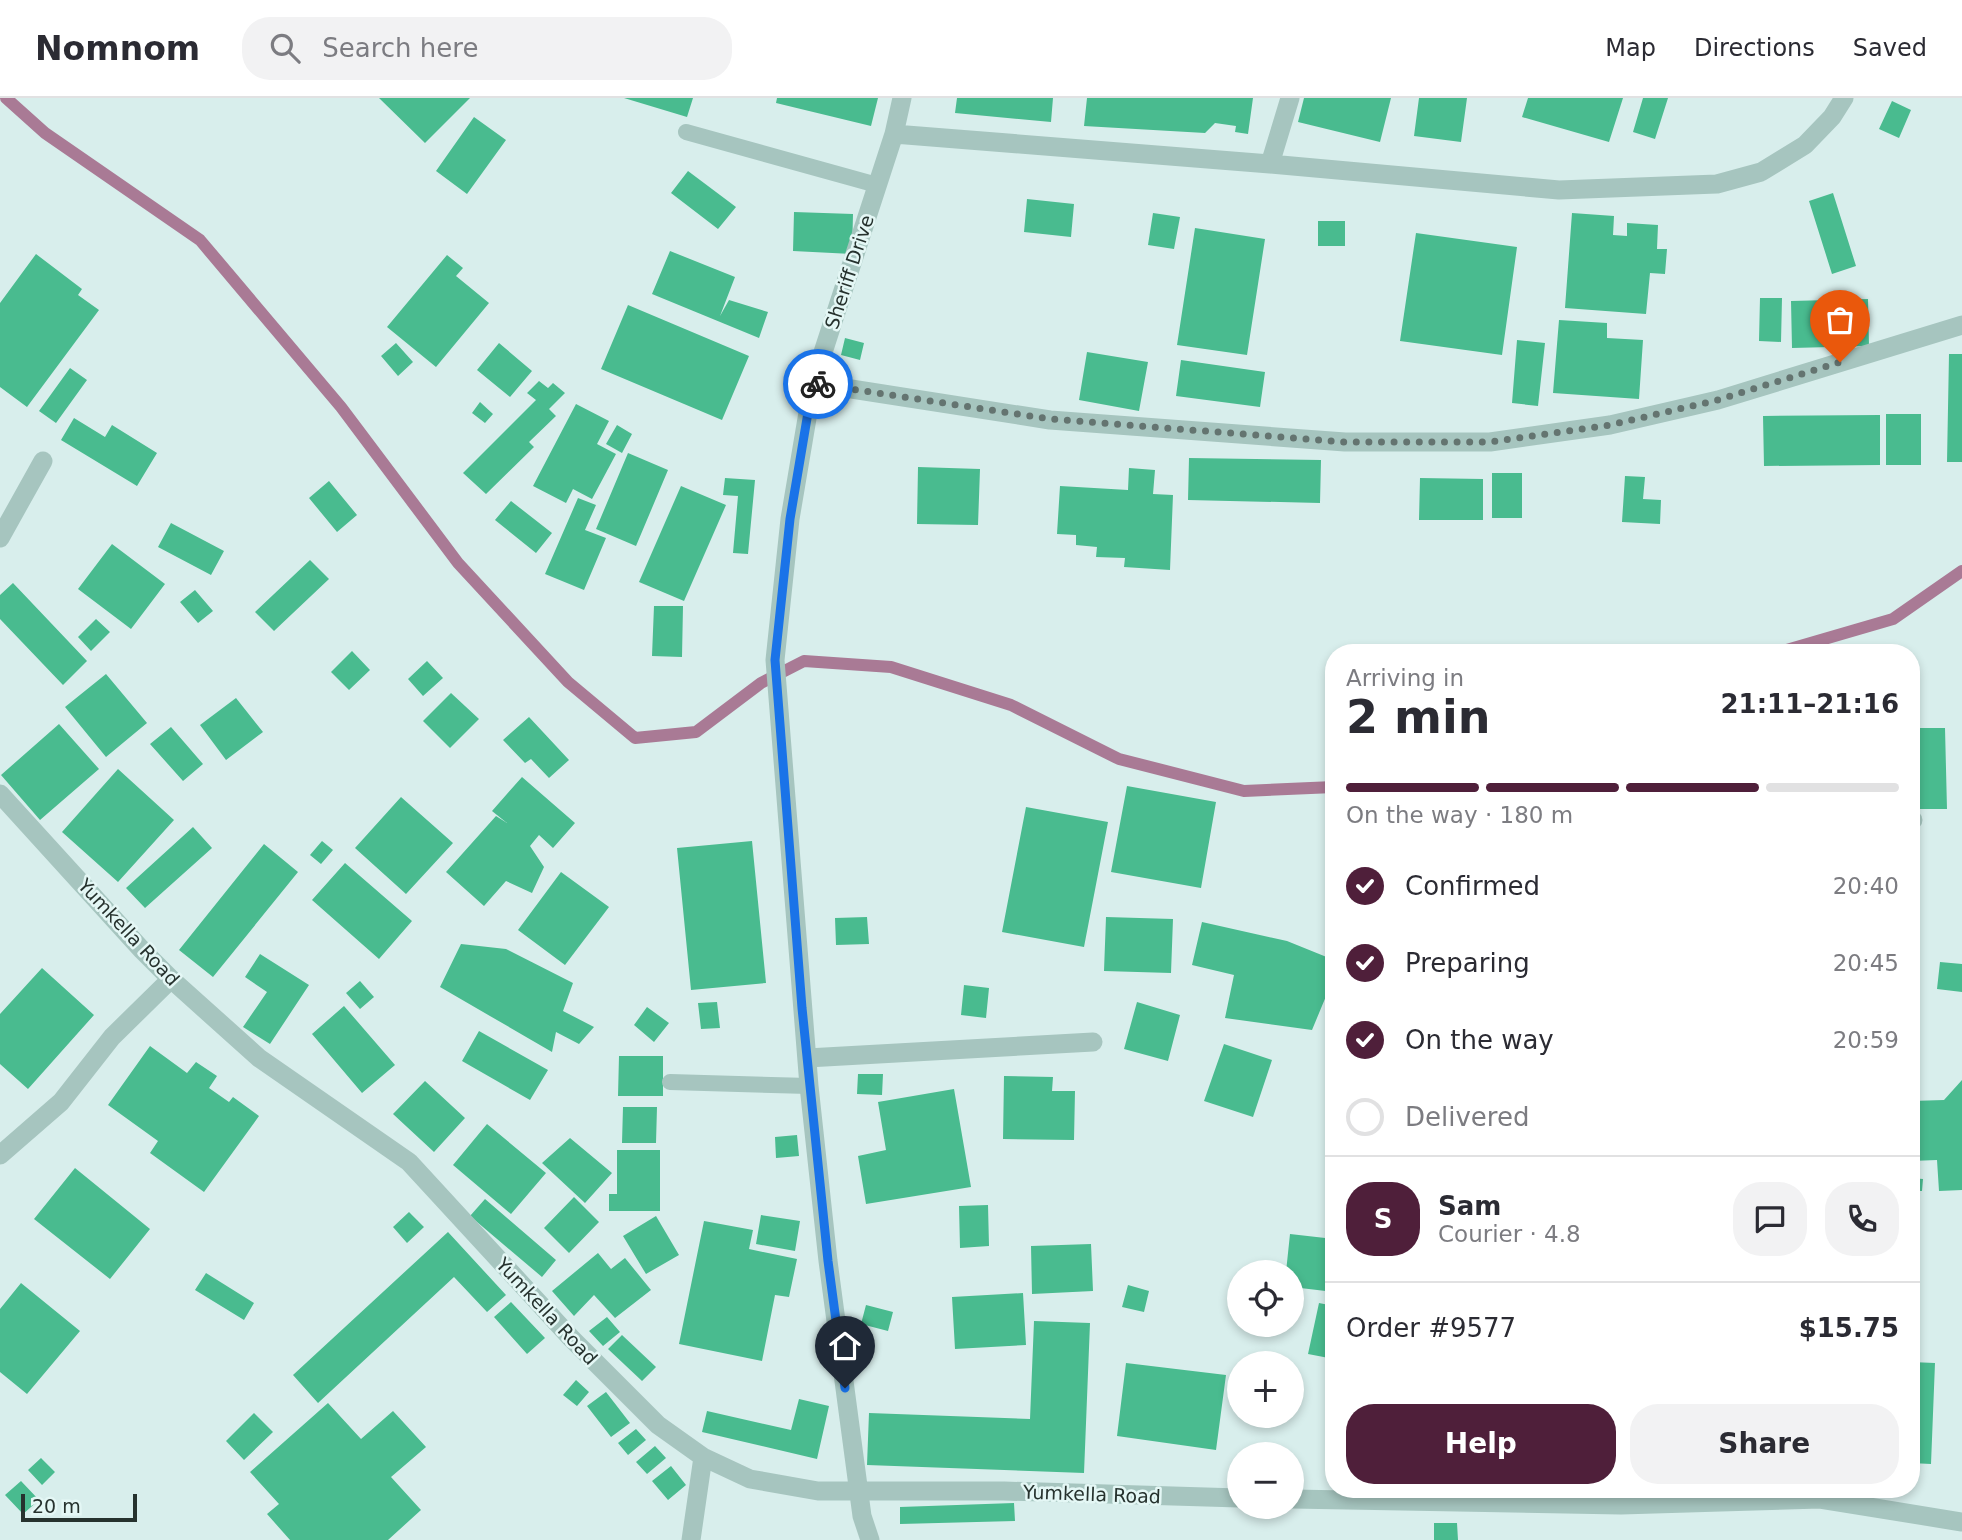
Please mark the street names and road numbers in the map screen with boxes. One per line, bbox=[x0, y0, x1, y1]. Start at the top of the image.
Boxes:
street label: Sheriff Drive bbox=[820, 212, 878, 332]
street label: Yumkella Road bbox=[73, 873, 184, 990]
street label: Yumkella Road bbox=[491, 1252, 602, 1369]
street label: Yumkella Road bbox=[1022, 1481, 1161, 1507]

